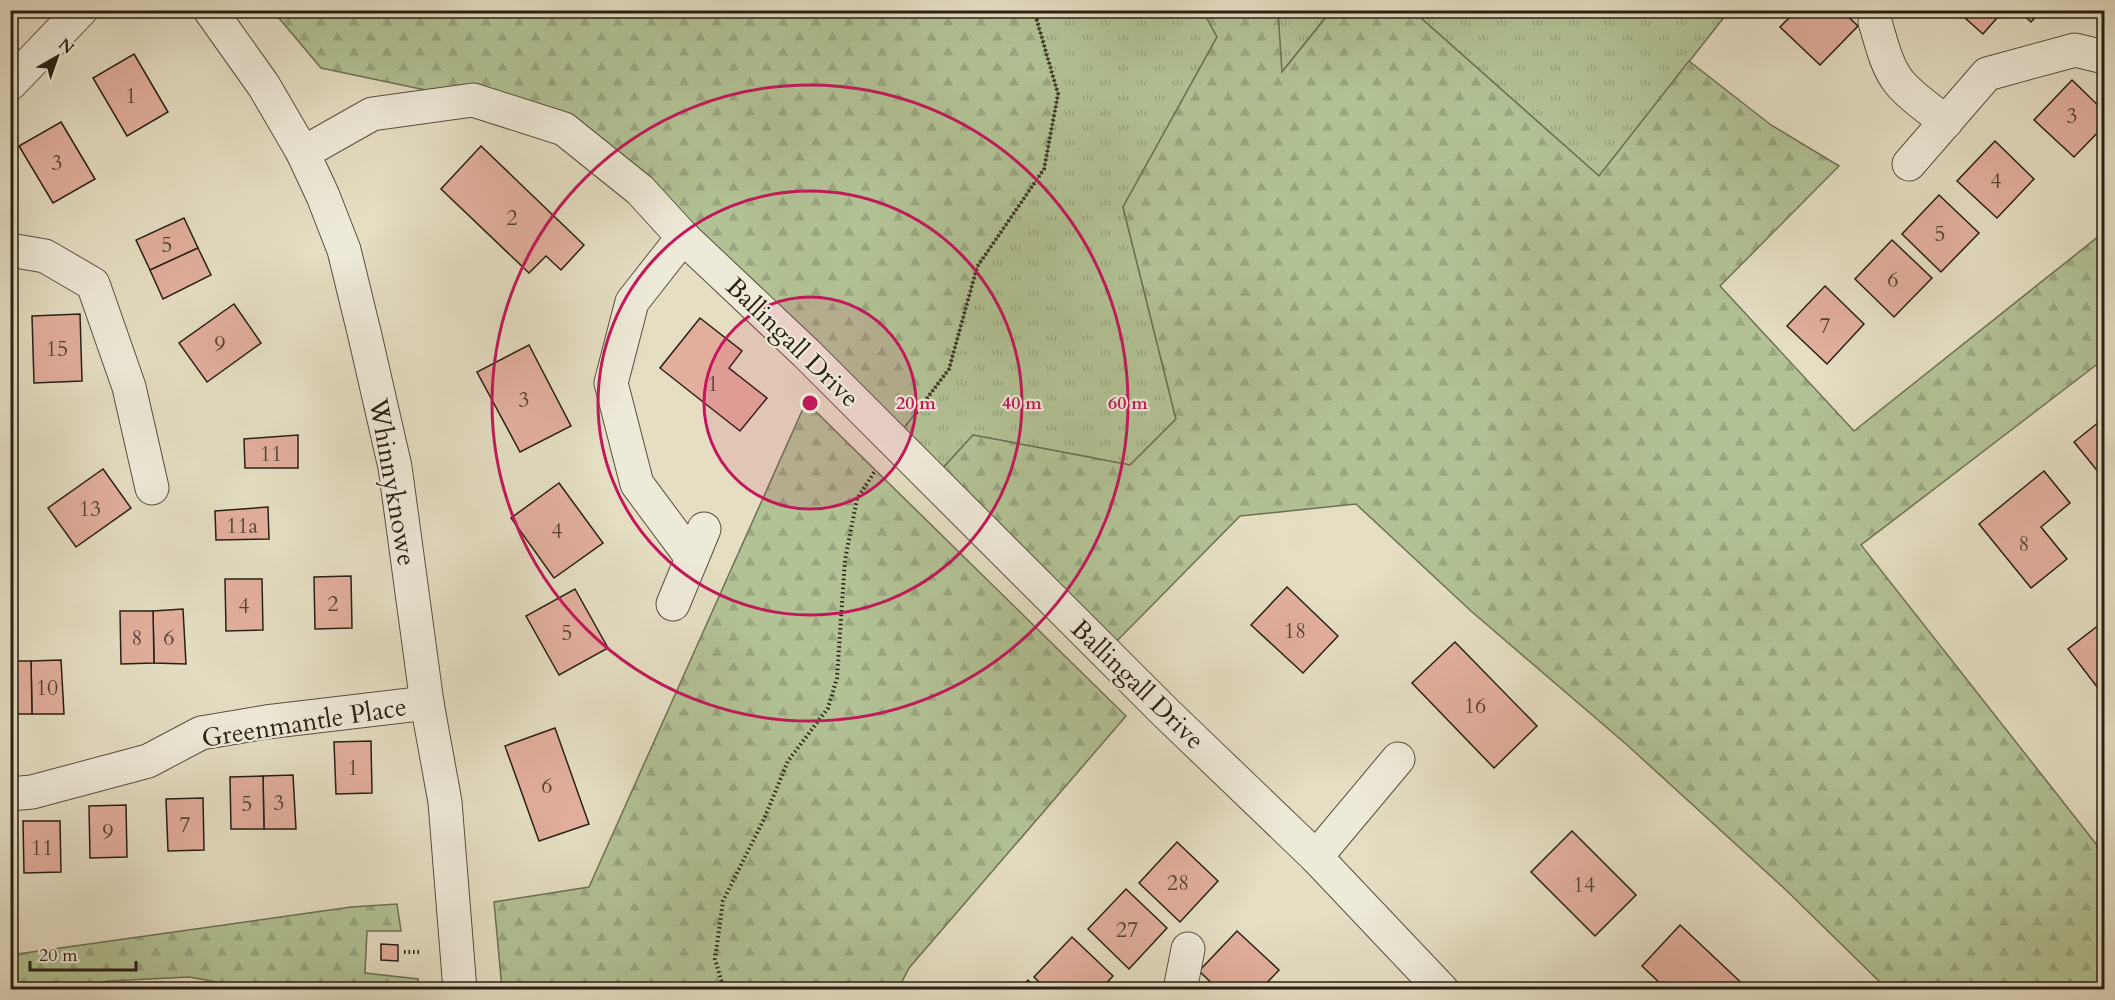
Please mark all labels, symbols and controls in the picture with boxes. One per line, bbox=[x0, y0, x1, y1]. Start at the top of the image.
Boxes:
north arrow bbox=[27, 27, 87, 87]
text: N bbox=[54, 33, 78, 59]
house number: 1 bbox=[125, 81, 137, 111]
house number: 3 bbox=[2066, 101, 2078, 131]
house number: 3 bbox=[51, 148, 63, 178]
house number: 4 bbox=[1990, 166, 2002, 196]
house number: 2 bbox=[506, 203, 518, 233]
house number: 5 bbox=[1934, 219, 1946, 249]
house number: 5 bbox=[161, 230, 173, 260]
house number: 6 bbox=[1887, 265, 1899, 295]
street label: Ballingall Drive bbox=[718, 270, 867, 415]
house number: 7 bbox=[1819, 311, 1831, 341]
house number: 9 bbox=[214, 329, 226, 359]
house number: 15 bbox=[46, 334, 68, 364]
house number: 1 bbox=[707, 369, 719, 399]
house number: 3 bbox=[518, 385, 530, 415]
text: 20 m bbox=[896, 391, 936, 416]
text: 40 m bbox=[1002, 391, 1042, 416]
text: 60 m bbox=[1108, 391, 1148, 416]
centre of rings bbox=[800, 393, 820, 413]
street label: Whinnyknowe bbox=[360, 395, 424, 568]
house number: 11 bbox=[260, 439, 282, 469]
house number: 13 bbox=[79, 494, 101, 524]
house number: 11a bbox=[226, 511, 259, 541]
house number: 4 bbox=[551, 516, 563, 546]
house number: 8 bbox=[2018, 529, 2030, 559]
house number: 2 bbox=[327, 589, 339, 619]
house number: 4 bbox=[238, 591, 250, 621]
street label: Ballingall Drive bbox=[1063, 612, 1212, 757]
house number: 18 bbox=[1284, 616, 1306, 646]
house number: 5 bbox=[561, 618, 573, 648]
house number: 8 bbox=[131, 623, 143, 653]
house number: 6 bbox=[163, 623, 175, 653]
house number: 10 bbox=[36, 673, 58, 703]
street label: Greenmantle Place bbox=[199, 689, 409, 756]
house number: 16 bbox=[1464, 691, 1486, 721]
house number: 1 bbox=[347, 753, 359, 783]
house number: 6 bbox=[541, 771, 553, 801]
house number: 3 bbox=[273, 788, 285, 818]
house number: 5 bbox=[241, 789, 253, 819]
house number: 7 bbox=[179, 810, 191, 840]
house number: 9 bbox=[102, 817, 114, 847]
house number: 11 bbox=[31, 833, 53, 863]
house number: 28 bbox=[1167, 868, 1189, 898]
house number: 14 bbox=[1573, 870, 1595, 900]
house number: 27 bbox=[1116, 915, 1138, 945]
scale bar bbox=[30, 934, 136, 972]
text: 20 m bbox=[39, 943, 78, 968]

